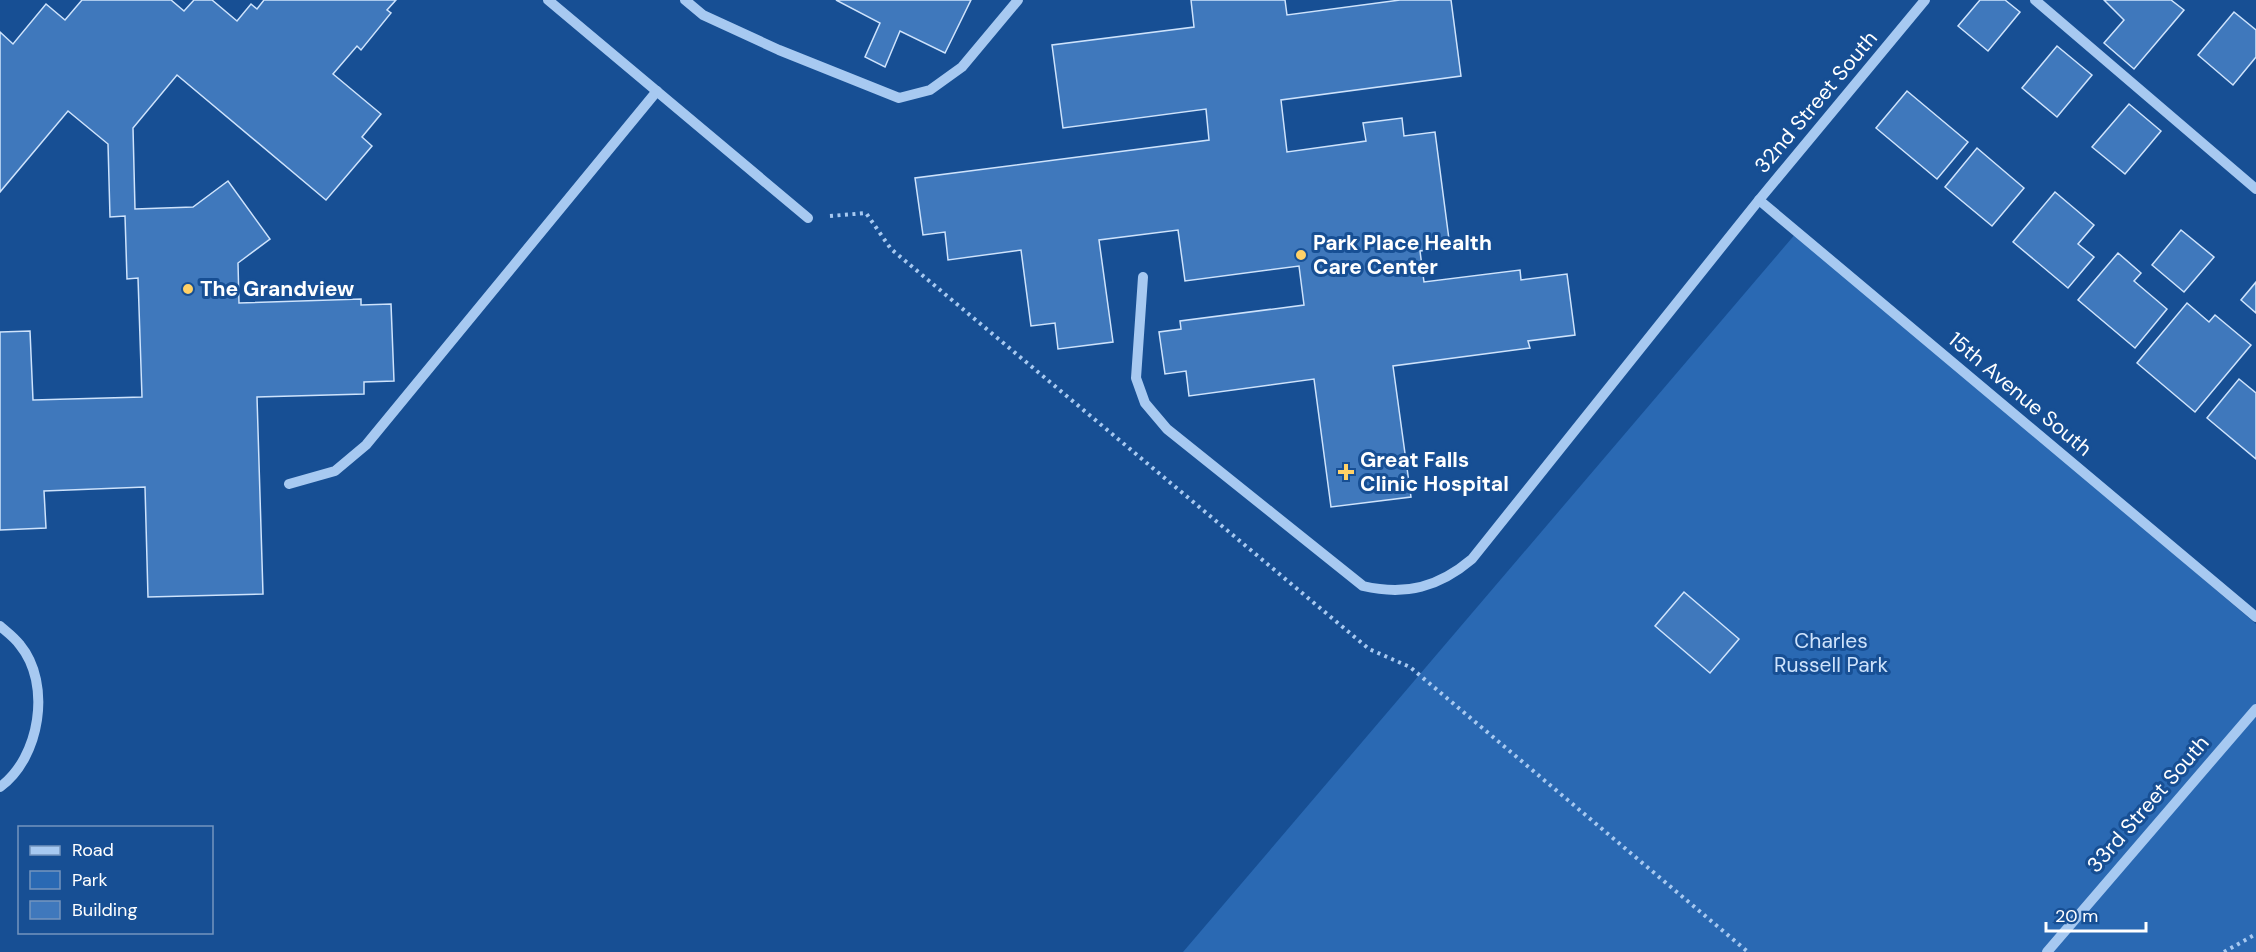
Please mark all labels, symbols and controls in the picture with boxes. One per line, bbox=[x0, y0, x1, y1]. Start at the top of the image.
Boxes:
street label: 32nd Street South bbox=[1748, 25, 1884, 179]
place label: Park Place Health Care Center bbox=[1313, 229, 1492, 281]
marker: Park Place Health Care Center bbox=[1294, 248, 1308, 262]
place label: The Grandview bbox=[200, 275, 354, 303]
marker: The Grandview bbox=[181, 282, 195, 296]
street label: 15th Avenue South bbox=[1942, 326, 2098, 462]
place label: Great Falls Clinic Hospital bbox=[1360, 446, 1509, 498]
marker: Great Falls Clinic Hospital bbox=[1337, 463, 1355, 481]
park label: Charles Russell Park bbox=[1774, 627, 1888, 679]
street label: 33rd Street South bbox=[2081, 730, 2215, 878]
legend bbox=[18, 826, 213, 934]
text: Road bbox=[72, 838, 114, 862]
text: Park bbox=[72, 868, 108, 892]
scale bar bbox=[2046, 895, 2146, 933]
text: Building bbox=[72, 898, 137, 922]
text: 20 m bbox=[2055, 904, 2098, 928]

